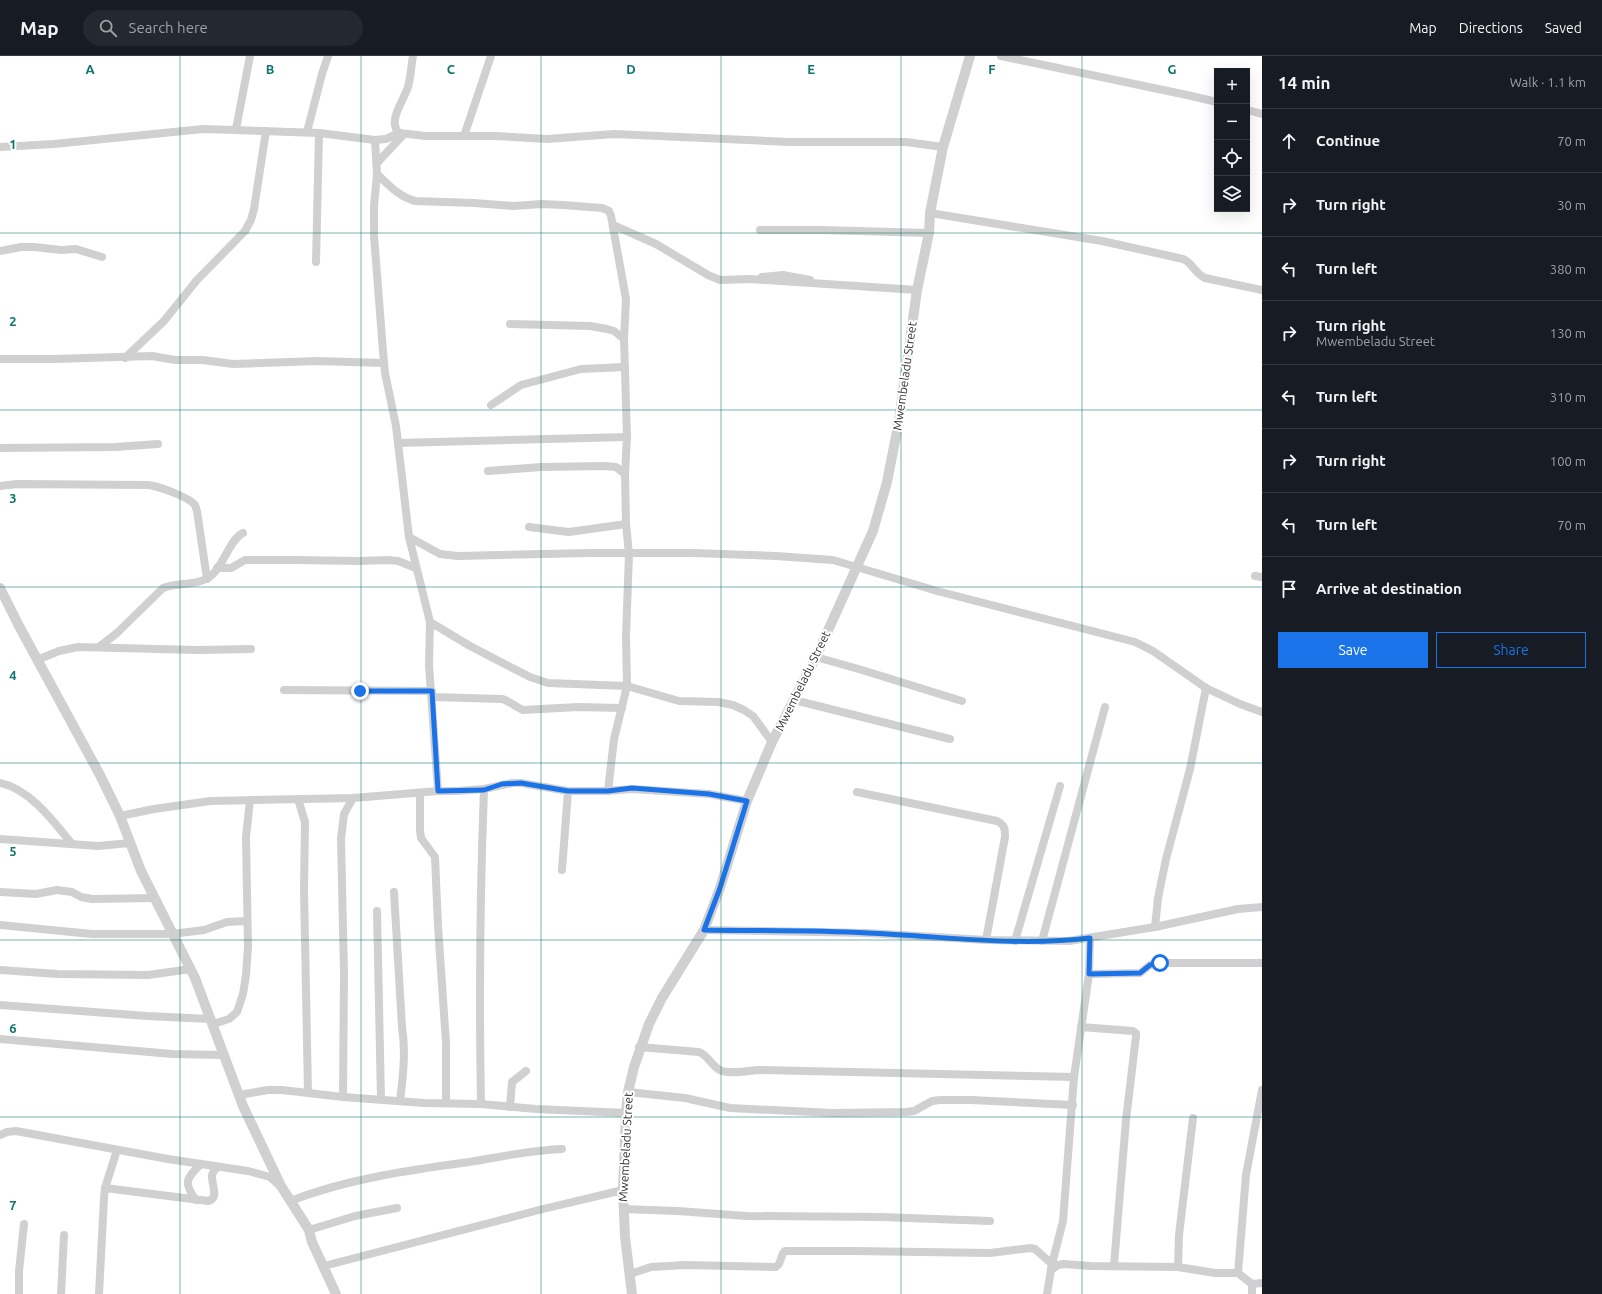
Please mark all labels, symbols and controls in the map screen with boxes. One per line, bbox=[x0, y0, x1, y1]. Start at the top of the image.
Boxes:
search box bbox=[83, 10, 363, 46]
text: Map bbox=[20, 17, 59, 39]
icon: search bbox=[97, 17, 119, 39]
text: Search here bbox=[129, 19, 208, 36]
text: Map bbox=[1409, 20, 1437, 36]
text: Directions bbox=[1459, 20, 1523, 36]
text: Saved bbox=[1545, 20, 1582, 36]
text: A bbox=[85, 62, 95, 76]
text: B bbox=[266, 62, 275, 76]
text: C bbox=[447, 62, 456, 76]
text: D bbox=[626, 62, 636, 76]
text: E bbox=[807, 62, 815, 76]
text: F bbox=[988, 62, 996, 76]
text: G bbox=[1168, 62, 1177, 76]
map controls bbox=[1214, 68, 1250, 212]
button: + bbox=[1214, 68, 1250, 104]
text: 14 min bbox=[1278, 73, 1331, 92]
text: Walk · 1.1 km bbox=[1510, 75, 1586, 89]
button: − bbox=[1214, 104, 1250, 140]
icon: ahead bbox=[1278, 130, 1300, 152]
text: Continue bbox=[1316, 132, 1380, 149]
text: 70 m bbox=[1557, 134, 1586, 148]
text: 1 bbox=[9, 137, 17, 151]
button: locate bbox=[1214, 140, 1250, 176]
button: layers bbox=[1214, 176, 1250, 212]
icon: right bbox=[1278, 194, 1300, 216]
text: Turn right bbox=[1316, 196, 1386, 213]
text: 30 m bbox=[1557, 198, 1586, 212]
icon: left bbox=[1278, 258, 1300, 280]
text: Turn left bbox=[1316, 260, 1377, 277]
text: 380 m bbox=[1550, 262, 1586, 276]
text: 2 bbox=[9, 314, 17, 328]
text: Turn right bbox=[1316, 317, 1386, 334]
street label: Mwembeladu Street bbox=[890, 320, 919, 431]
icon: right bbox=[1278, 322, 1300, 344]
text: 130 m bbox=[1550, 326, 1586, 340]
text: Mwembeladu Street bbox=[1316, 334, 1435, 348]
icon: left bbox=[1278, 386, 1300, 408]
text: Turn left bbox=[1316, 388, 1377, 405]
text: 310 m bbox=[1550, 390, 1586, 404]
icon: right bbox=[1278, 450, 1300, 472]
text: Turn right bbox=[1316, 452, 1386, 469]
text: 100 m bbox=[1550, 454, 1586, 468]
text: 3 bbox=[9, 491, 17, 505]
icon: left bbox=[1278, 514, 1300, 536]
text: Turn left bbox=[1316, 516, 1377, 533]
text: 70 m bbox=[1557, 518, 1586, 532]
icon: arrive bbox=[1278, 578, 1300, 600]
text: Arrive at destination bbox=[1316, 580, 1462, 597]
street label: Mwembeladu Street bbox=[773, 628, 833, 733]
button: Save bbox=[1278, 632, 1428, 668]
button: Share bbox=[1436, 632, 1586, 668]
text: 4 bbox=[9, 668, 17, 682]
route end bbox=[351, 682, 369, 700]
text: 5 bbox=[9, 844, 17, 858]
route start bbox=[1151, 954, 1169, 972]
text: 6 bbox=[9, 1021, 17, 1035]
street label: Mwembeladu Street bbox=[616, 1092, 635, 1202]
text: 7 bbox=[9, 1198, 17, 1212]

